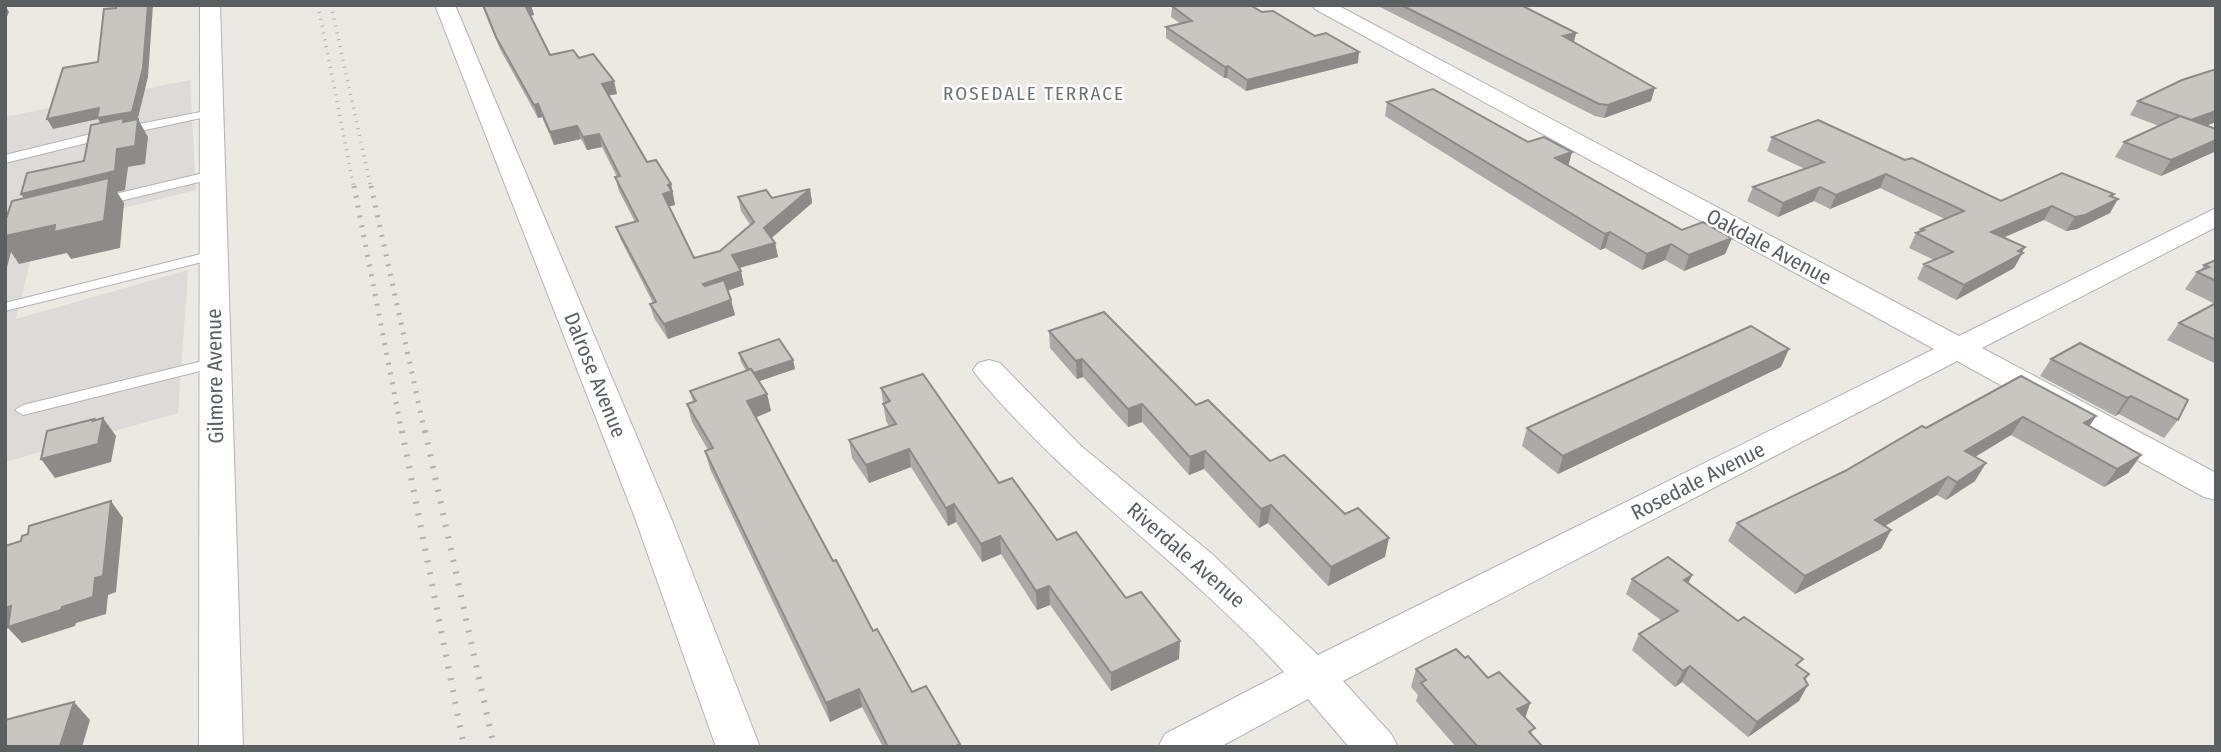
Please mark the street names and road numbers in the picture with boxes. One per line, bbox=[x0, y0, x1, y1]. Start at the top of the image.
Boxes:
street label: Oakdale Avenue bbox=[1702, 203, 1836, 291]
street label: Gilmore Avenue bbox=[201, 308, 229, 444]
street label: Dalrose Avenue bbox=[558, 309, 632, 441]
street label: Rosedale Avenue bbox=[1627, 436, 1769, 526]
street label: Riverdale Avenue bbox=[1122, 497, 1250, 613]

